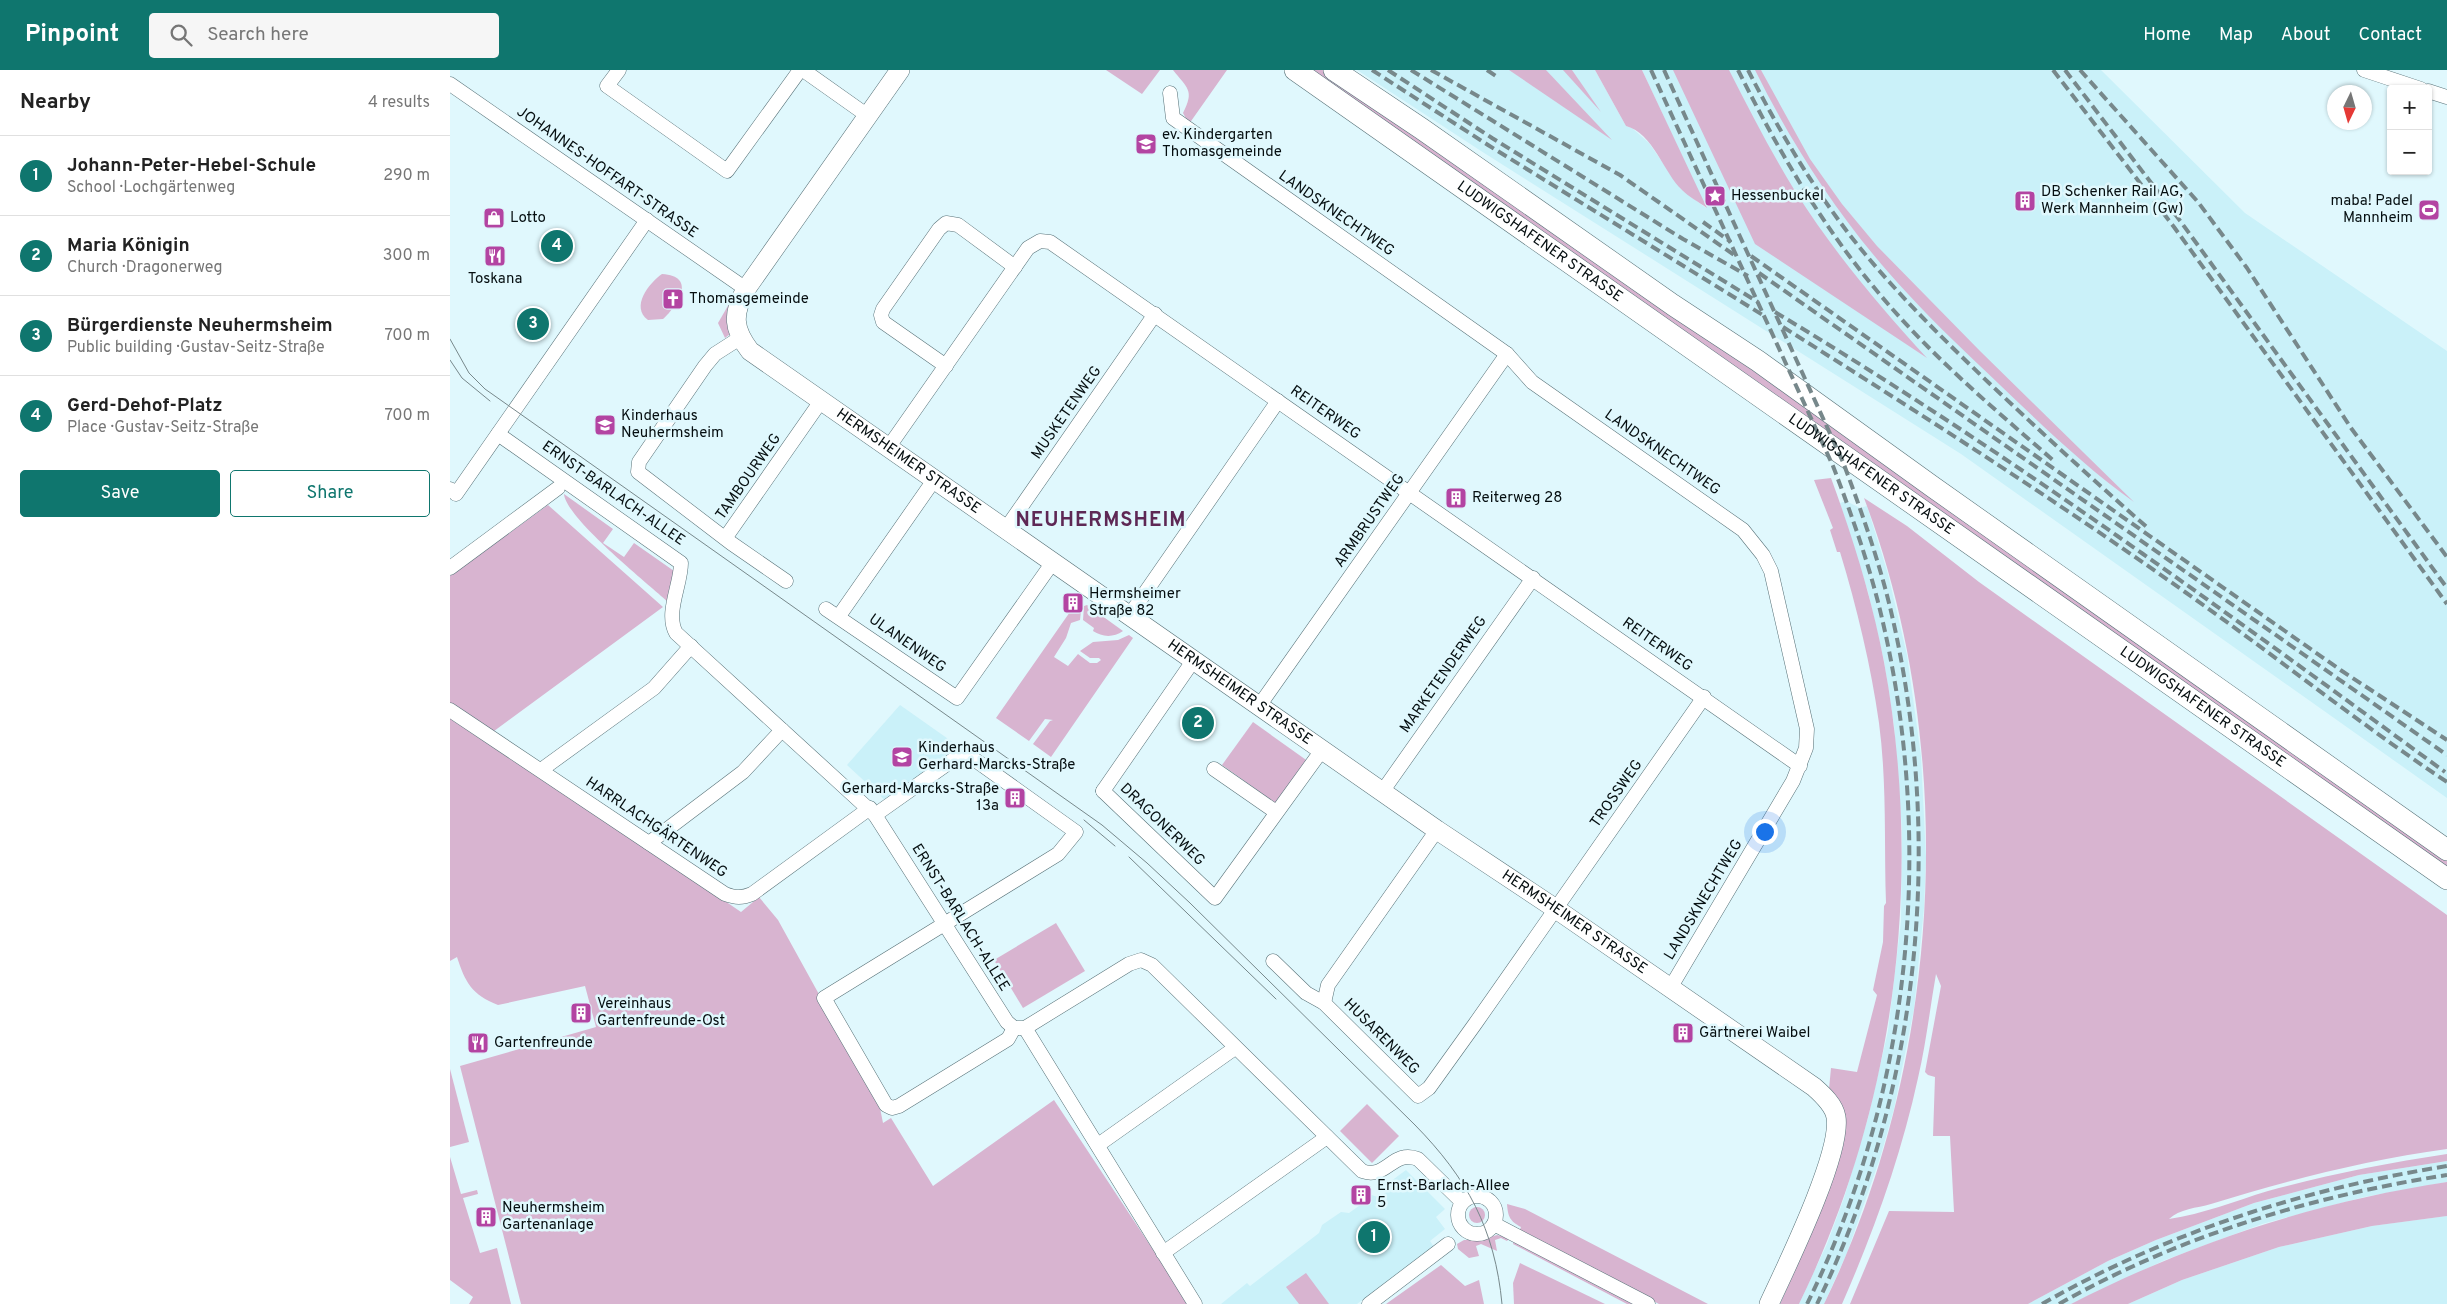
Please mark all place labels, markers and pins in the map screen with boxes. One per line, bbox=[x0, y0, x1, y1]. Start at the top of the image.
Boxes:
place label: ev. Kindergarten Thomasgemeinde bbox=[1162, 126, 1282, 162]
school or university icon: ev. Kindergarten Thomasgemeinde bbox=[1134, 132, 1158, 156]
place label: DB Schenker Rail AG, Werk Mannheim (Gw) bbox=[2041, 183, 2183, 219]
place icon: Hessenbuckel bbox=[1703, 184, 1727, 208]
place label: Hessenbuckel bbox=[1731, 187, 1824, 206]
building icon: DB Schenker Rail AG, Werk Mannheim (Gw) bbox=[2013, 189, 2037, 213]
place label: maba! Padel Mannheim bbox=[2330, 192, 2413, 228]
sports icon: maba! Padel Mannheim bbox=[2417, 198, 2441, 222]
shop icon: Lotto bbox=[482, 206, 506, 230]
place label: Lotto bbox=[510, 209, 546, 228]
pin: 4 bbox=[541, 227, 573, 265]
restaurant icon: Toskana bbox=[483, 244, 507, 268]
place label: Toskana bbox=[468, 270, 522, 289]
church icon: Thomasgemeinde bbox=[661, 287, 685, 311]
place label: Thomasgemeinde bbox=[689, 290, 809, 309]
pin: 3 bbox=[517, 305, 549, 343]
place label: Kinderhaus Neuhermsheim bbox=[621, 407, 724, 443]
school or university icon: Kinderhaus Neuhermsheim bbox=[593, 413, 617, 437]
building icon: Reiterweg 28 bbox=[1444, 486, 1468, 510]
place label: Reiterweg 28 bbox=[1472, 489, 1562, 508]
place label: Hermsheimer Straße 82 bbox=[1089, 585, 1181, 621]
building icon: Hermsheimer Straße 82 bbox=[1061, 591, 1085, 615]
pin: 2 bbox=[1182, 704, 1214, 742]
place label: Kinderhaus Gerhard-Marcks-Straße bbox=[918, 739, 1075, 775]
school or university icon: Kinderhaus Gerhard-Marcks-Straße bbox=[890, 745, 914, 769]
place label: Gerhard-Marcks-Straße 13a bbox=[842, 780, 999, 816]
building icon: Gerhard-Marcks-Straße 13a bbox=[1003, 786, 1027, 810]
place label: Vereinhaus Gartenfreunde-Ost bbox=[597, 995, 725, 1031]
building icon: Vereinhaus Gartenfreunde-Ost bbox=[569, 1001, 593, 1025]
building icon: Gärtnerei Waibel bbox=[1671, 1021, 1695, 1045]
place label: Gärtnerei Waibel bbox=[1699, 1024, 1810, 1043]
restaurant icon: Gartenfreunde bbox=[466, 1031, 490, 1055]
place label: Gartenfreunde bbox=[494, 1034, 593, 1053]
place label: Ernst-Barlach-Allee 5 bbox=[1377, 1177, 1510, 1213]
building icon: Ernst-Barlach-Allee 5 bbox=[1349, 1183, 1373, 1207]
place label: Neuhermsheim Gartenanlage bbox=[502, 1199, 605, 1235]
building icon: Neuhermsheim Gartenanlage bbox=[474, 1205, 498, 1229]
pin: 1 bbox=[1358, 1218, 1390, 1256]

